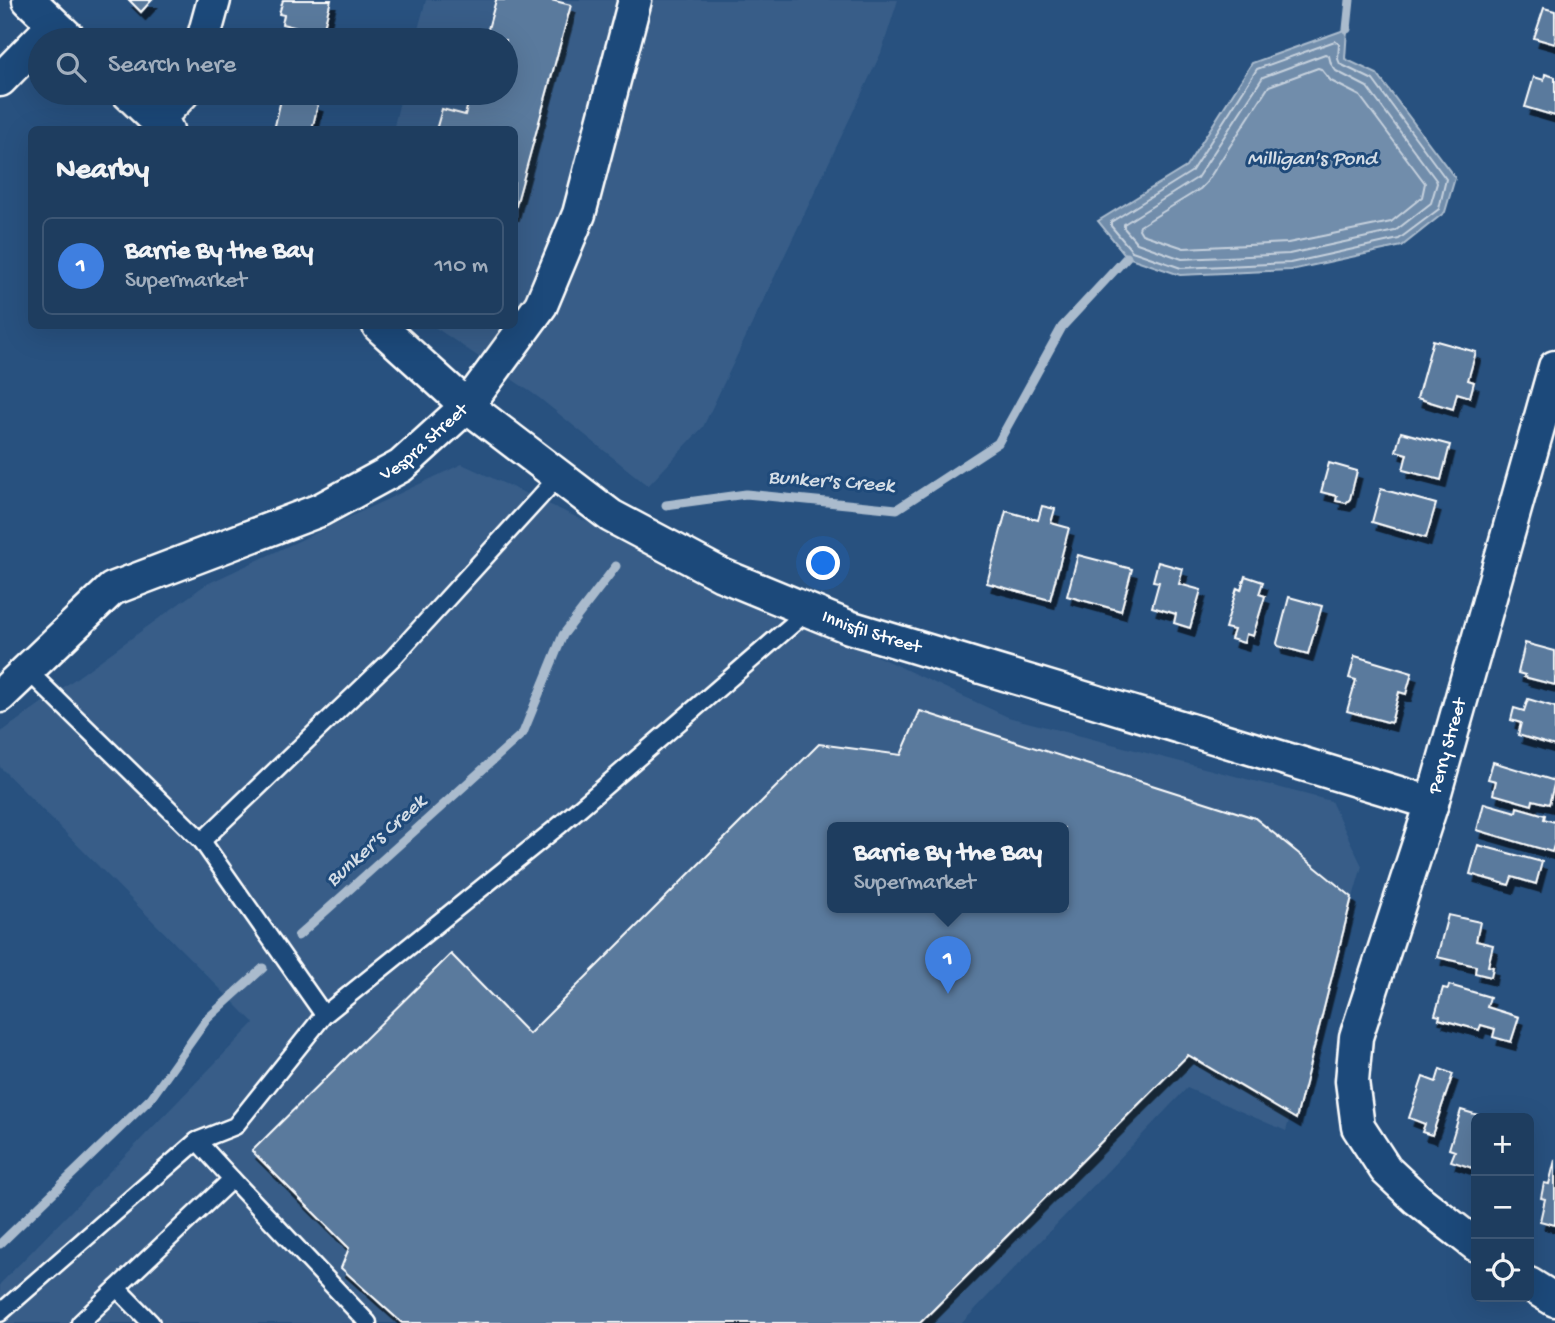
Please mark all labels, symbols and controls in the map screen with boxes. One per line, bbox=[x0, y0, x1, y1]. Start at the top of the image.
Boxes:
search box bbox=[28, 28, 518, 105]
icon: search bbox=[52, 48, 90, 86]
text: Search here bbox=[108, 51, 236, 82]
water label: Milligan's Pond bbox=[1247, 148, 1379, 173]
text: Nearby bbox=[56, 154, 149, 189]
text: Barrie By the Bay bbox=[125, 237, 313, 268]
text: 1 bbox=[76, 253, 86, 280]
text: 110 m bbox=[435, 253, 488, 280]
text: Supermarket bbox=[125, 268, 247, 295]
street label: Vespra Street bbox=[375, 397, 475, 487]
water label: Bunker's Creek bbox=[767, 466, 897, 500]
your location bbox=[806, 546, 840, 580]
street label: Innisfil Street bbox=[818, 606, 926, 660]
street label: Perry Street bbox=[1423, 694, 1473, 798]
water label: Bunker's Creek bbox=[322, 789, 434, 893]
popup bbox=[827, 822, 1069, 913]
text: Barrie By the Bay bbox=[854, 839, 1042, 870]
text: Supermarket bbox=[854, 870, 975, 897]
pin: 1 bbox=[925, 936, 971, 994]
map controls bbox=[1471, 1113, 1534, 1302]
button: + bbox=[1471, 1113, 1534, 1176]
button: − bbox=[1471, 1176, 1534, 1239]
button: locate bbox=[1471, 1239, 1534, 1302]

